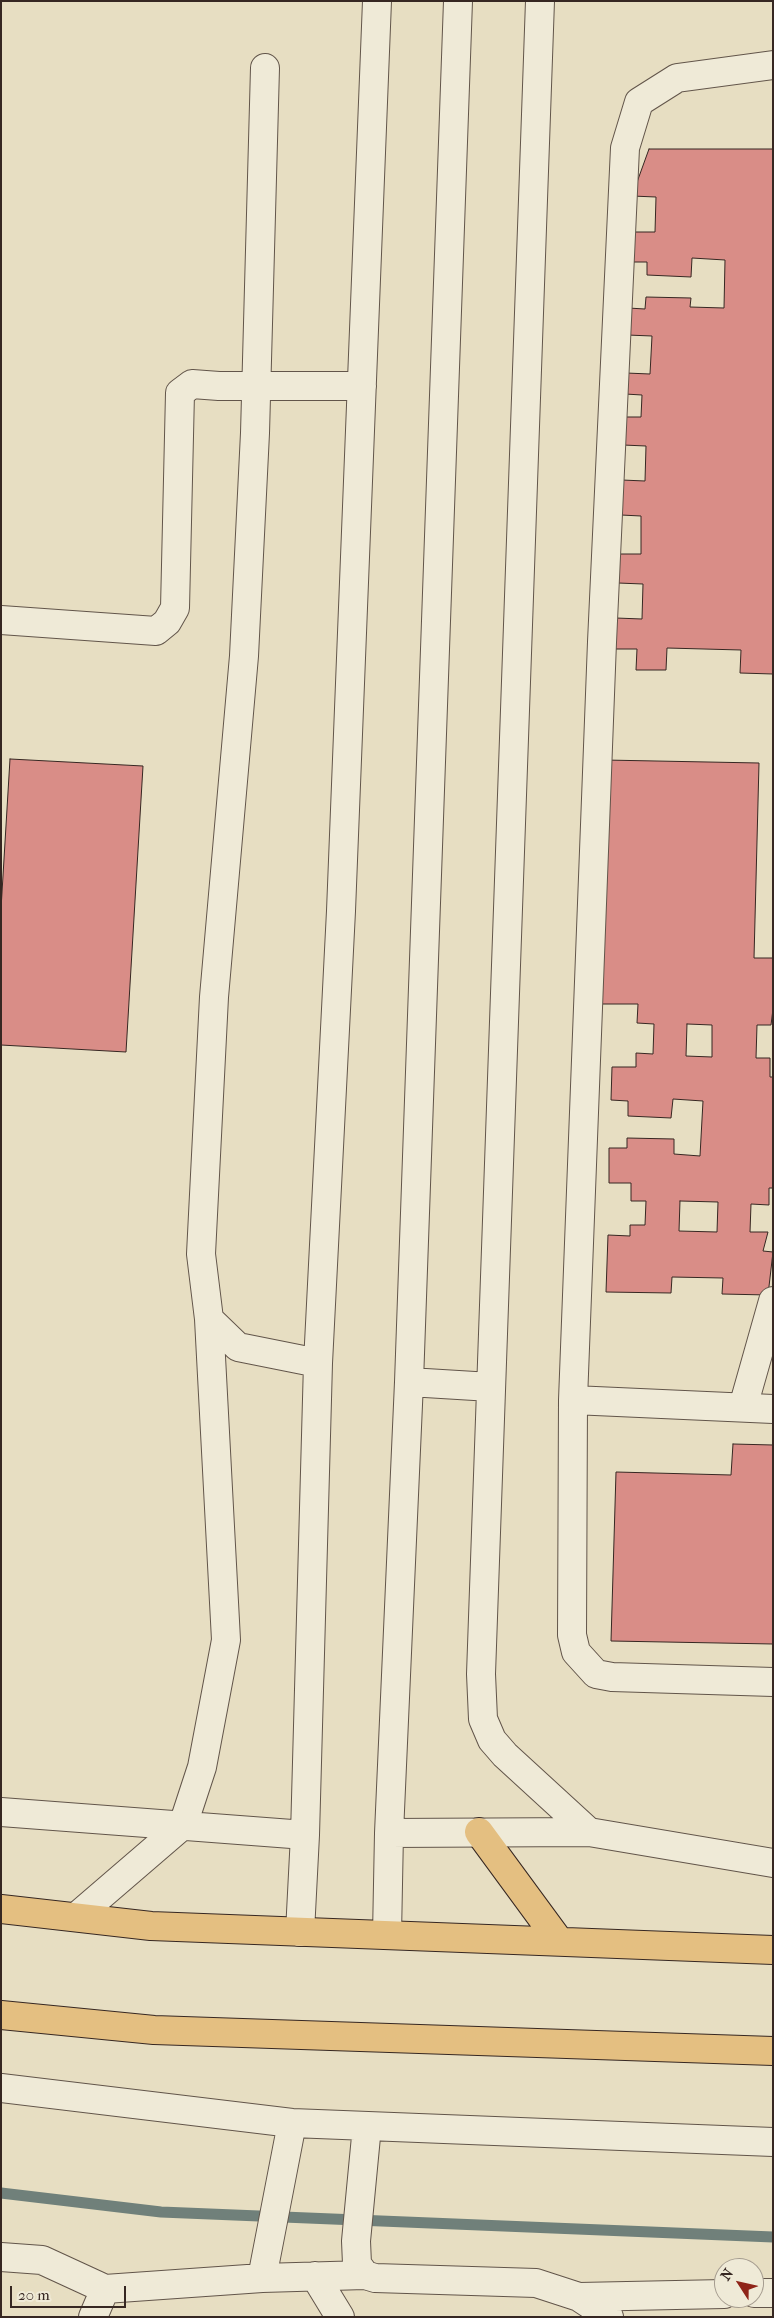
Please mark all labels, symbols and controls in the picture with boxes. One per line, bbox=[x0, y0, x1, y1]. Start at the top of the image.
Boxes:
north arrow bbox=[714, 2258, 764, 2308]
text: N bbox=[717, 2265, 737, 2284]
scale bar bbox=[12, 2276, 129, 2308]
text: 20 m bbox=[18, 2286, 50, 2304]

